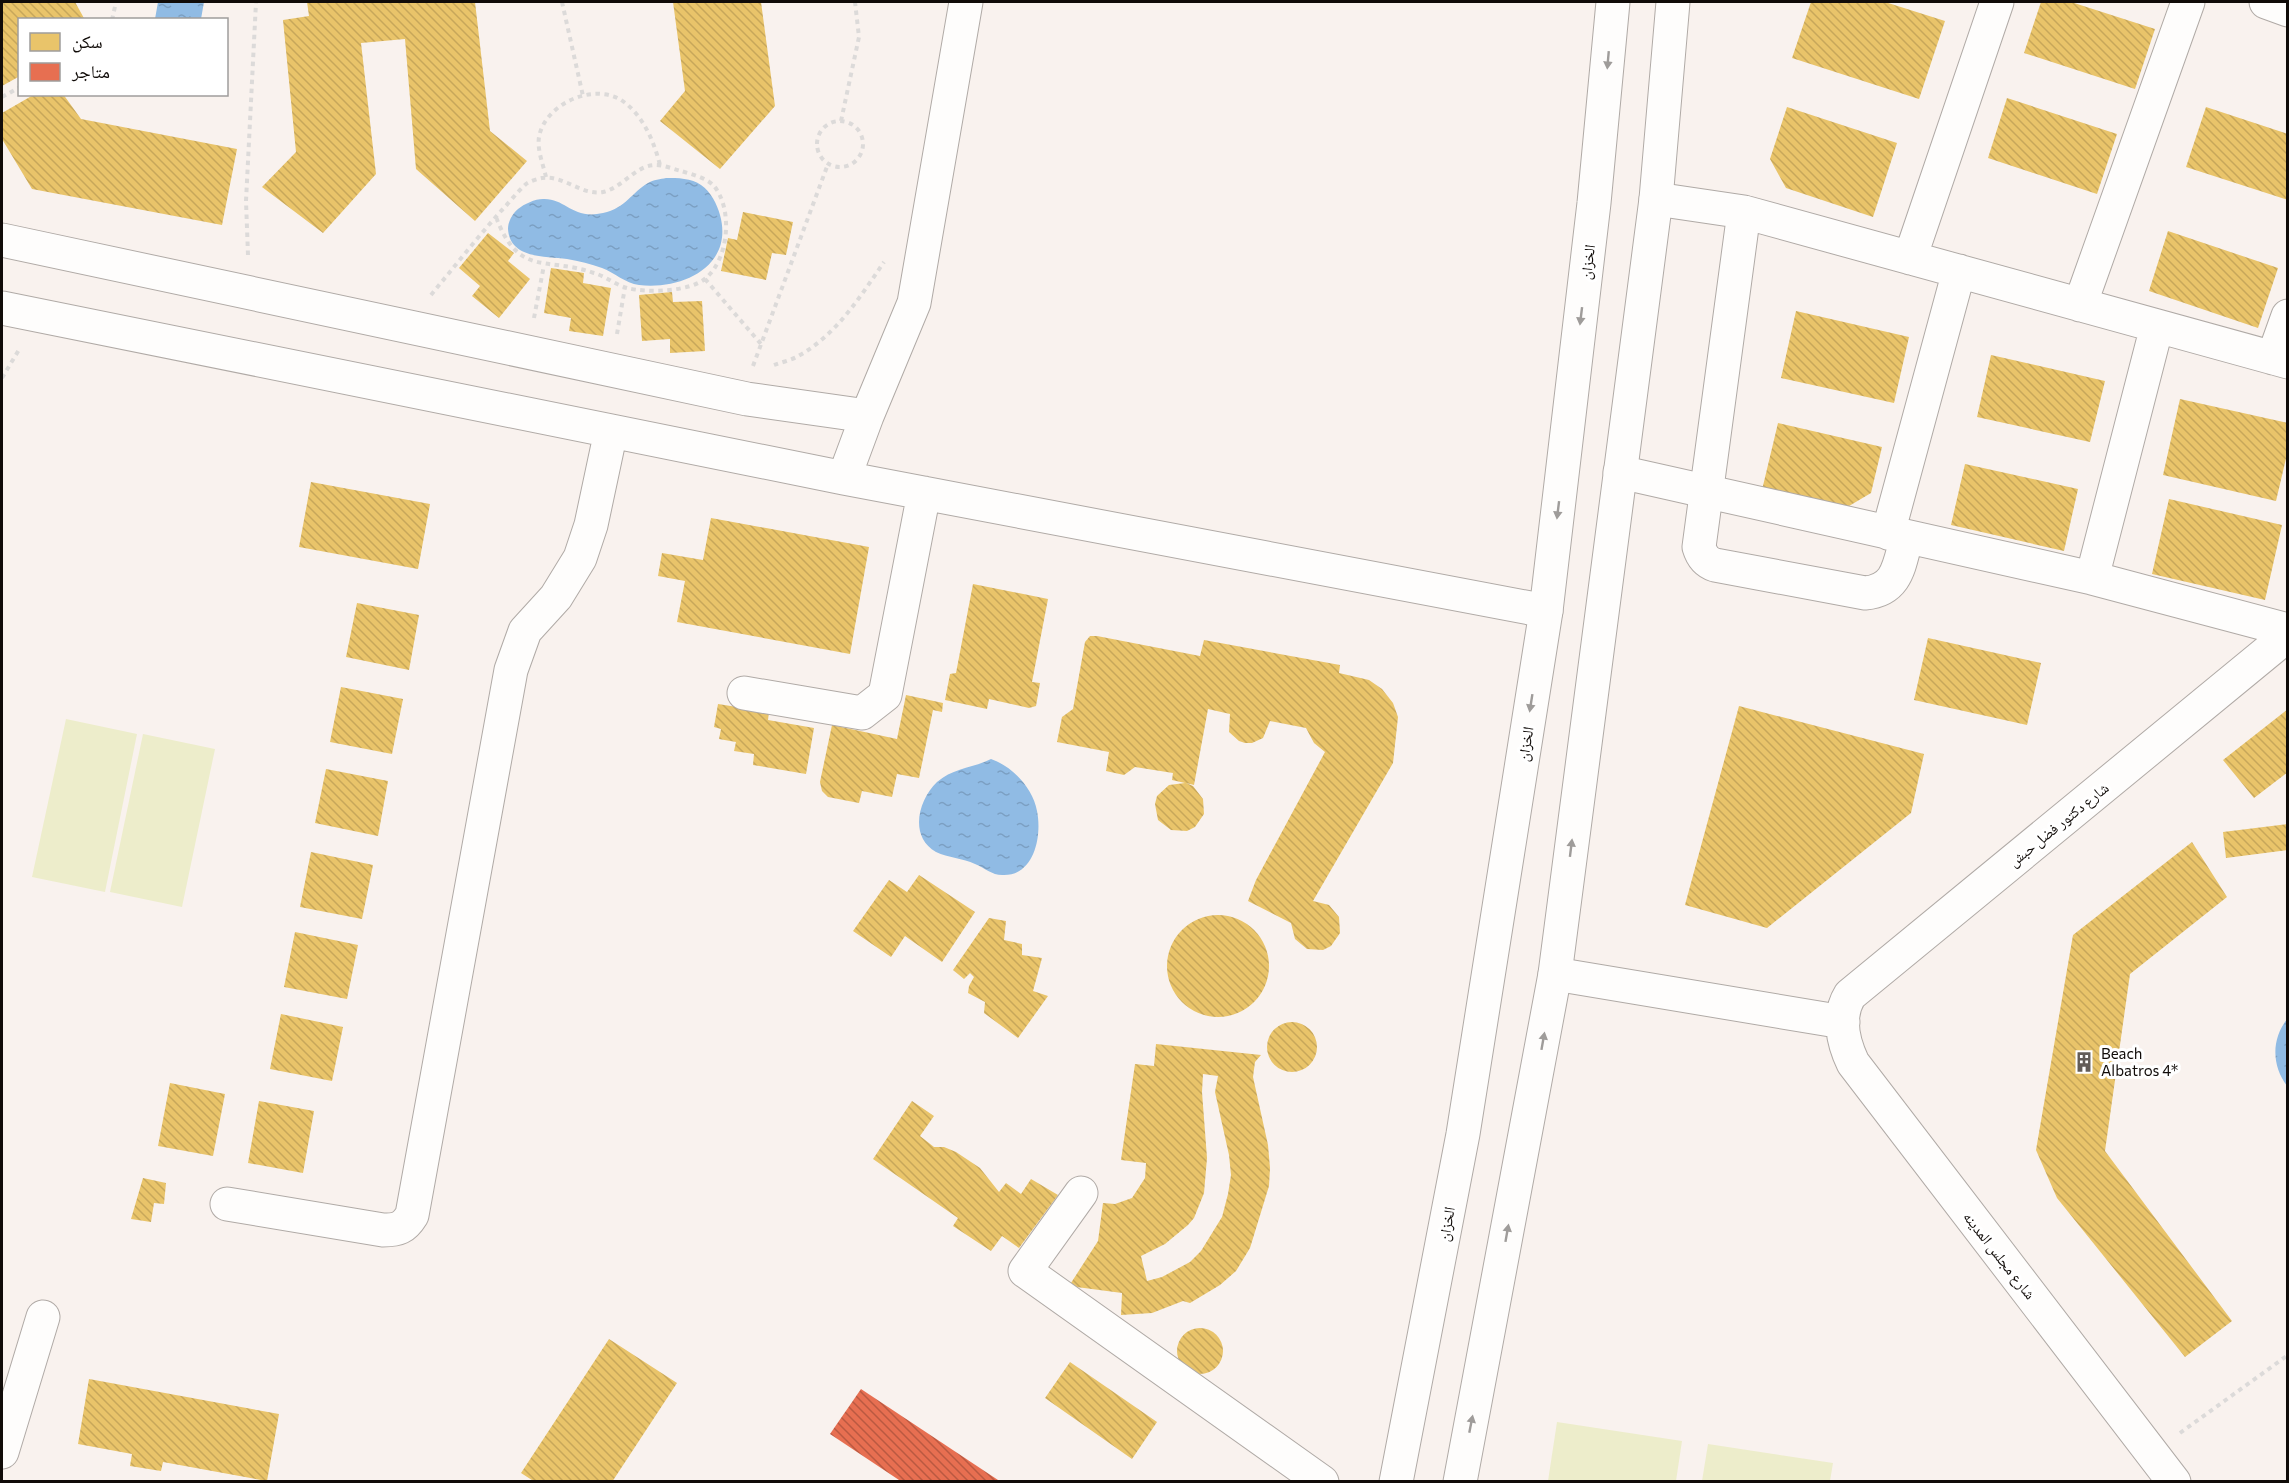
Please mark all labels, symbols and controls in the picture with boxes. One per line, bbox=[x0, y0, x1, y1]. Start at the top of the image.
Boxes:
legend bbox=[18, 18, 228, 96]
text: سكن bbox=[72, 30, 103, 53]
one-way arrow bbox=[1603, 50, 1613, 69]
text: متاجر bbox=[71, 60, 110, 82]
street label: الخزان bbox=[1576, 243, 1600, 281]
one-way arrow bbox=[1576, 307, 1586, 326]
one-way arrow bbox=[1553, 501, 1562, 520]
one-way arrow bbox=[1526, 694, 1535, 713]
street label: الخزان bbox=[1513, 725, 1539, 763]
street label: شارع دكتور فضل حبش bbox=[2004, 778, 2113, 872]
one-way arrow bbox=[1567, 838, 1576, 857]
one-way arrow bbox=[1538, 1031, 1547, 1050]
place label: Beach Albatros 4* bbox=[2101, 1044, 2178, 1079]
building icon: Beach Albatros 4* bbox=[2072, 1050, 2096, 1074]
street label: الخزان bbox=[1434, 1205, 1460, 1243]
street label: شارع مجلس المدينه bbox=[1959, 1208, 2040, 1304]
one-way arrow bbox=[1503, 1223, 1512, 1242]
one-way arrow bbox=[1467, 1414, 1476, 1433]

